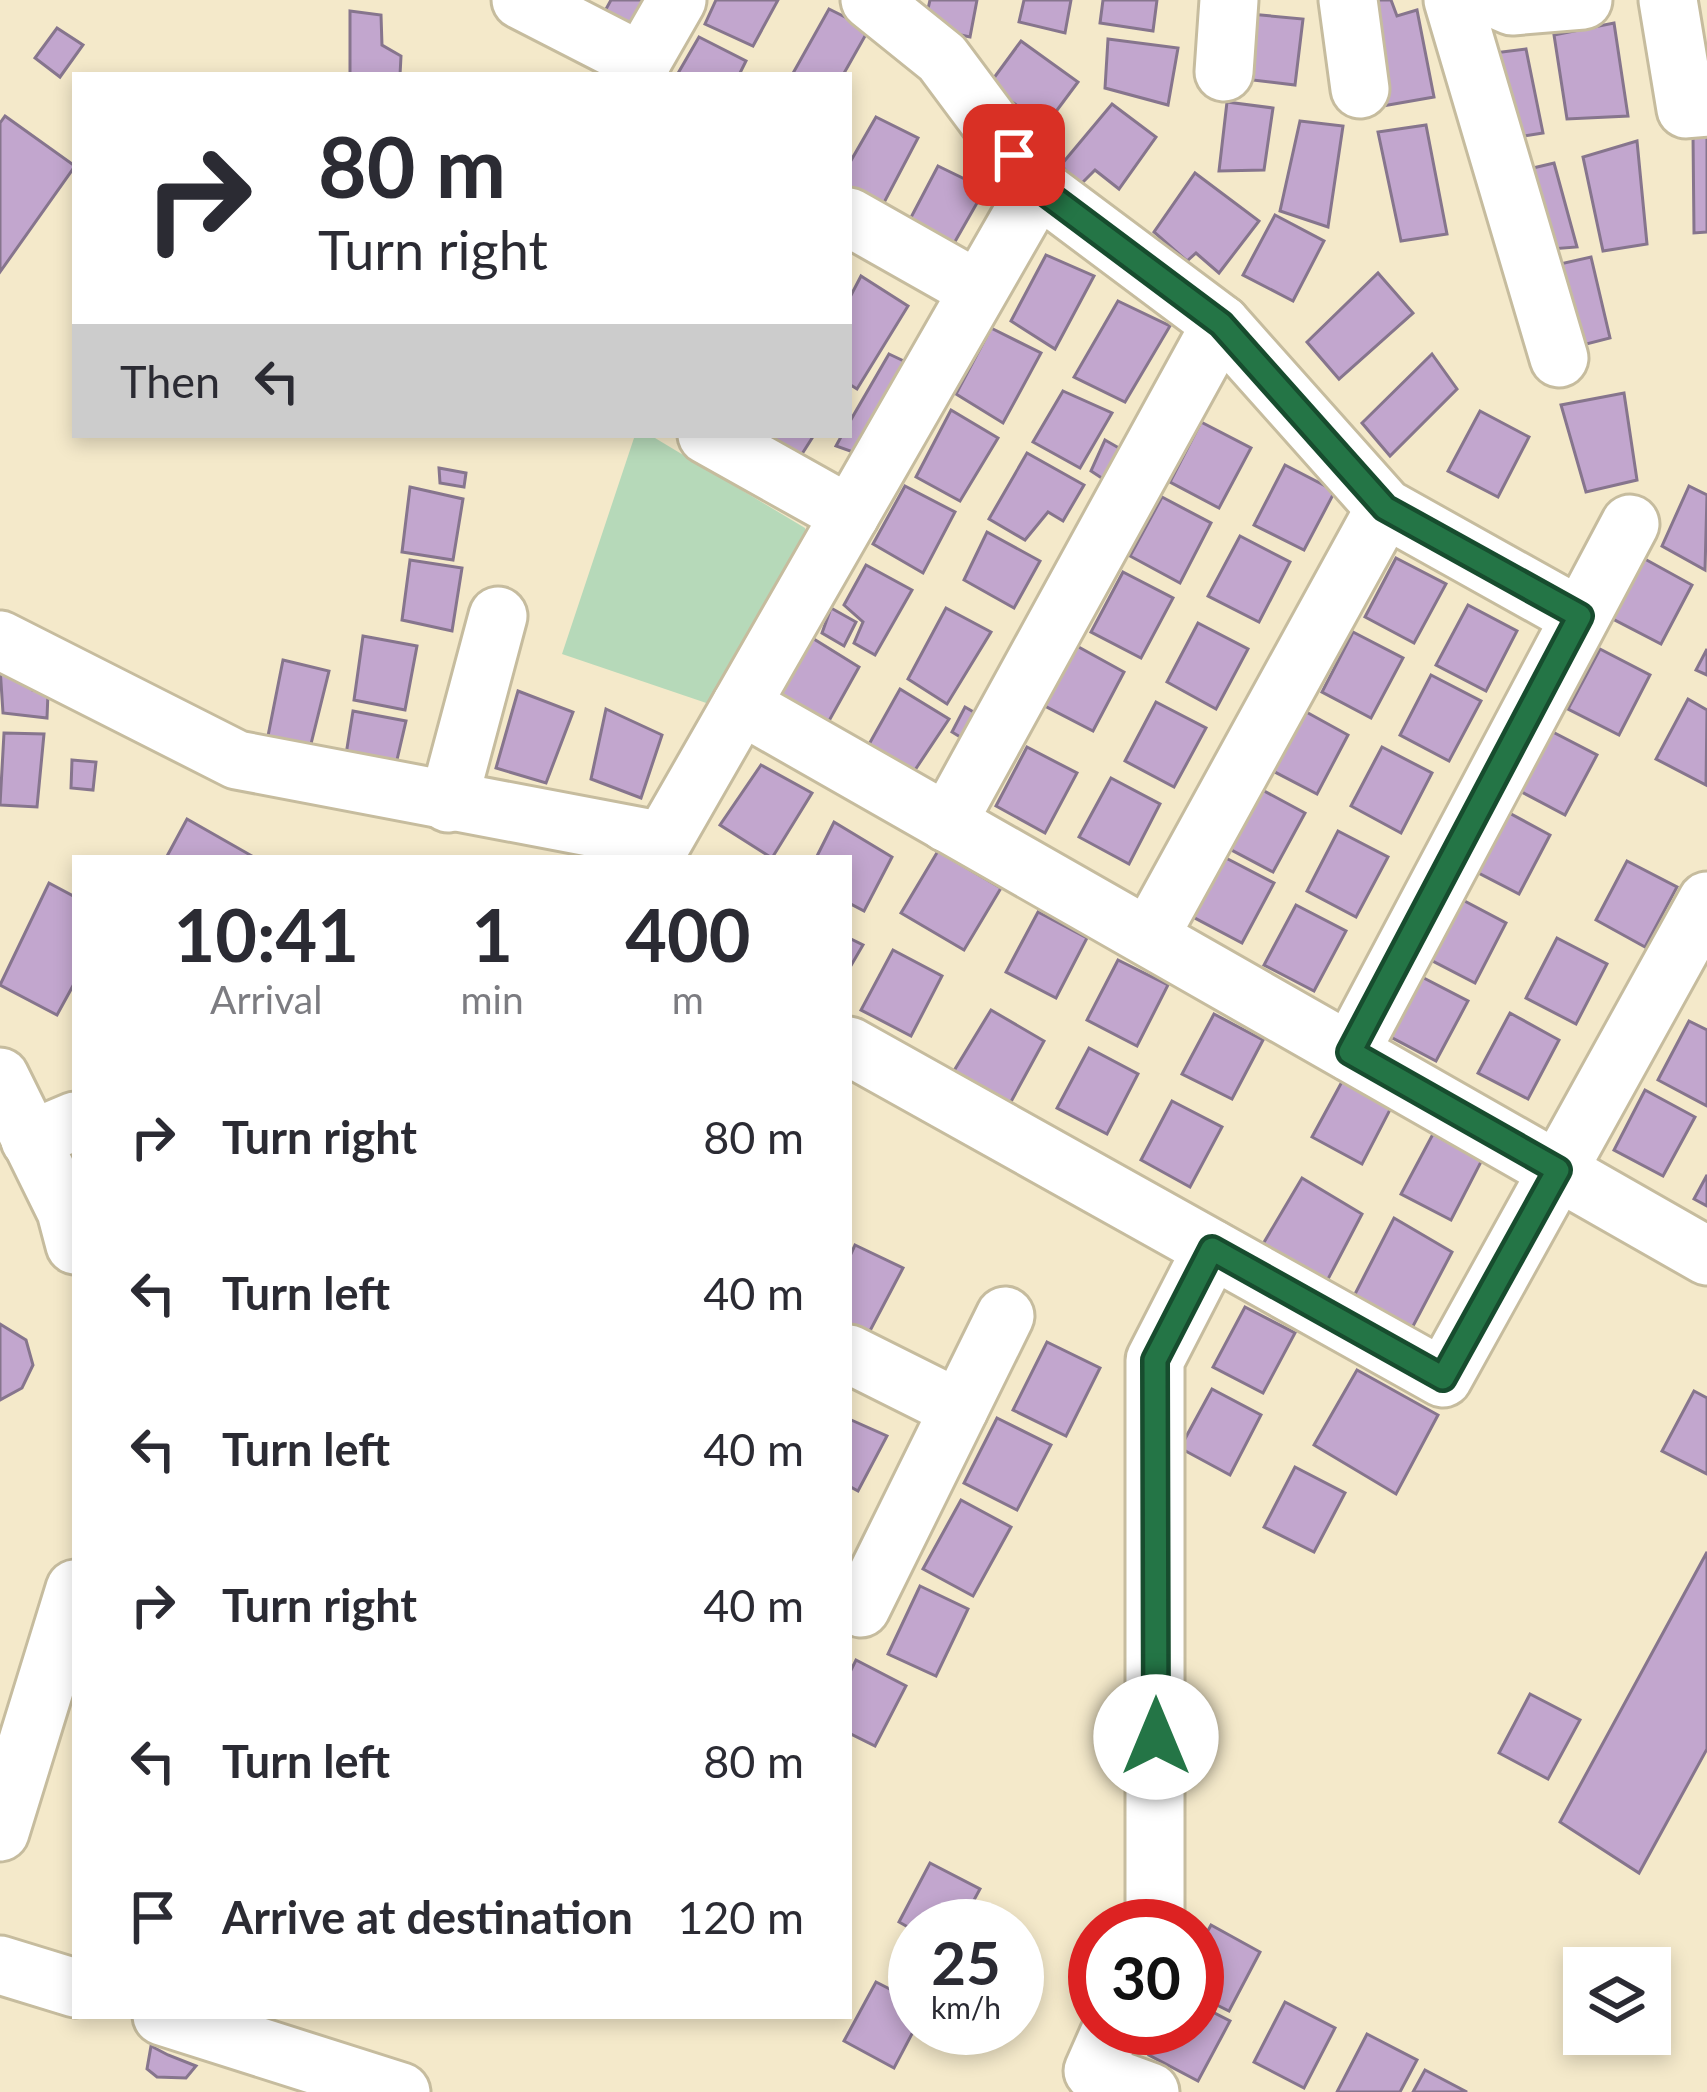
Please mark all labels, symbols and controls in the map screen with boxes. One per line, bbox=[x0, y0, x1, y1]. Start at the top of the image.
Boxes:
pin bbox=[963, 104, 1065, 206]
text: 80 m bbox=[318, 115, 506, 216]
icon: right bbox=[120, 120, 276, 276]
icon: arrive bbox=[981, 122, 1047, 188]
text: Turn right bbox=[318, 217, 548, 282]
icon: left bbox=[244, 348, 310, 414]
text: Then bbox=[120, 354, 220, 408]
text: 10:41 bbox=[173, 891, 359, 977]
text: 1 bbox=[471, 891, 513, 977]
text: 400 bbox=[625, 891, 750, 977]
text: Arrival bbox=[210, 976, 322, 1022]
text: min bbox=[461, 976, 524, 1022]
text: m bbox=[672, 976, 704, 1022]
icon: right bbox=[120, 1104, 186, 1170]
text: Turn right bbox=[222, 1110, 417, 1164]
text: 80 m bbox=[703, 1110, 804, 1164]
icon: left bbox=[120, 1260, 186, 1326]
text: Turn left bbox=[222, 1266, 390, 1320]
text: 40 m bbox=[703, 1266, 804, 1320]
icon: left bbox=[120, 1416, 186, 1482]
text: Turn left bbox=[222, 1422, 390, 1476]
text: 40 m bbox=[703, 1422, 804, 1476]
icon: right bbox=[120, 1572, 186, 1638]
text: Turn right bbox=[222, 1578, 417, 1632]
text: 40 m bbox=[703, 1578, 804, 1632]
position arrow bbox=[1093, 1674, 1219, 1800]
icon: left bbox=[120, 1728, 186, 1794]
text: Turn left bbox=[222, 1734, 390, 1788]
text: 80 m bbox=[703, 1734, 804, 1788]
icon: arrive bbox=[120, 1884, 186, 1950]
text: Arrive at destination bbox=[222, 1890, 633, 1944]
text: 120 m bbox=[677, 1890, 804, 1944]
speed limit sign: 30 bbox=[1068, 1899, 1224, 2055]
text: 25 bbox=[931, 1926, 1001, 1998]
map controls bbox=[1563, 1947, 1671, 2055]
button: layers bbox=[1563, 1947, 1671, 2055]
text: km/h bbox=[931, 1989, 1001, 2025]

